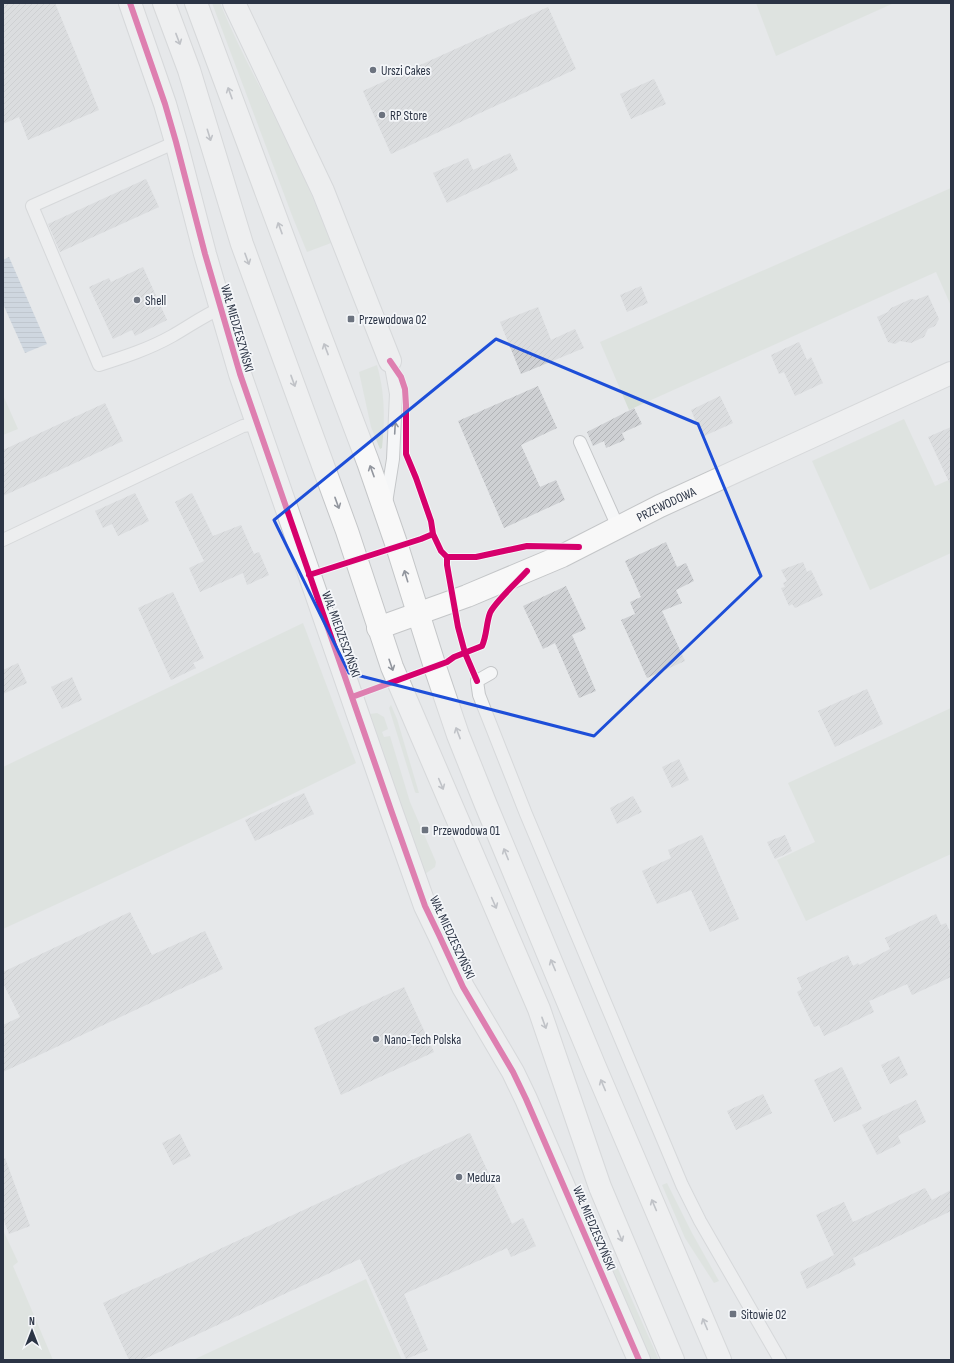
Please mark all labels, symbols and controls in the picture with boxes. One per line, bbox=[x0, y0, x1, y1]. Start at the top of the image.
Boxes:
one-way arrow bbox=[175, 33, 183, 45]
place label: Urszi Cakes bbox=[381, 63, 431, 79]
marker: Urszi Cakes bbox=[368, 65, 378, 75]
one-way arrow bbox=[225, 87, 233, 99]
place label: RP Store bbox=[390, 108, 427, 124]
marker: RP Store bbox=[377, 110, 387, 120]
one-way arrow bbox=[206, 128, 213, 141]
one-way arrow bbox=[275, 222, 283, 234]
one-way arrow bbox=[244, 253, 252, 265]
street label: WAŁ MIEDZESZYŃSKI bbox=[217, 283, 257, 374]
place label: Shell bbox=[145, 293, 166, 309]
marker: Shell bbox=[132, 295, 142, 305]
place label: Przewodowa 02 bbox=[359, 312, 427, 328]
marker: Przewodowa 02 bbox=[346, 314, 356, 324]
one-way arrow bbox=[322, 344, 330, 356]
one-way arrow bbox=[289, 374, 297, 386]
one-way arrow bbox=[391, 422, 398, 435]
one-way arrow bbox=[367, 465, 375, 477]
street label: PRZEWODOWA bbox=[634, 484, 699, 526]
one-way arrow bbox=[334, 496, 341, 509]
one-way arrow bbox=[402, 570, 409, 583]
street label: WAŁ MIEDZESZYŃSKI bbox=[318, 589, 364, 680]
one-way arrow bbox=[388, 658, 395, 671]
one-way arrow bbox=[453, 727, 461, 739]
one-way arrow bbox=[438, 778, 446, 790]
place label: Przewodowa 01 bbox=[433, 823, 500, 839]
marker: Przewodowa 01 bbox=[420, 825, 430, 835]
one-way arrow bbox=[502, 848, 510, 860]
street label: WAŁ MIEDZESZYŃSKI bbox=[426, 893, 478, 982]
one-way arrow bbox=[490, 897, 498, 909]
one-way arrow bbox=[549, 959, 556, 971]
one-way arrow bbox=[540, 1017, 548, 1029]
place label: Nano-Tech Polska bbox=[384, 1032, 461, 1048]
marker: Nano-Tech Polska bbox=[371, 1034, 381, 1044]
one-way arrow bbox=[599, 1079, 606, 1091]
place label: Meduza bbox=[467, 1170, 500, 1186]
marker: Meduza bbox=[454, 1172, 464, 1182]
street label: WAŁ MIEDZESZYŃSKI bbox=[569, 1184, 619, 1273]
one-way arrow bbox=[649, 1199, 657, 1211]
one-way arrow bbox=[617, 1230, 624, 1242]
place label: Sitowie 02 bbox=[741, 1307, 786, 1323]
marker: Sitowie 02 bbox=[728, 1309, 738, 1319]
north arrow bbox=[12, 1311, 52, 1351]
text: N bbox=[29, 1315, 35, 1328]
one-way arrow bbox=[700, 1319, 708, 1331]

